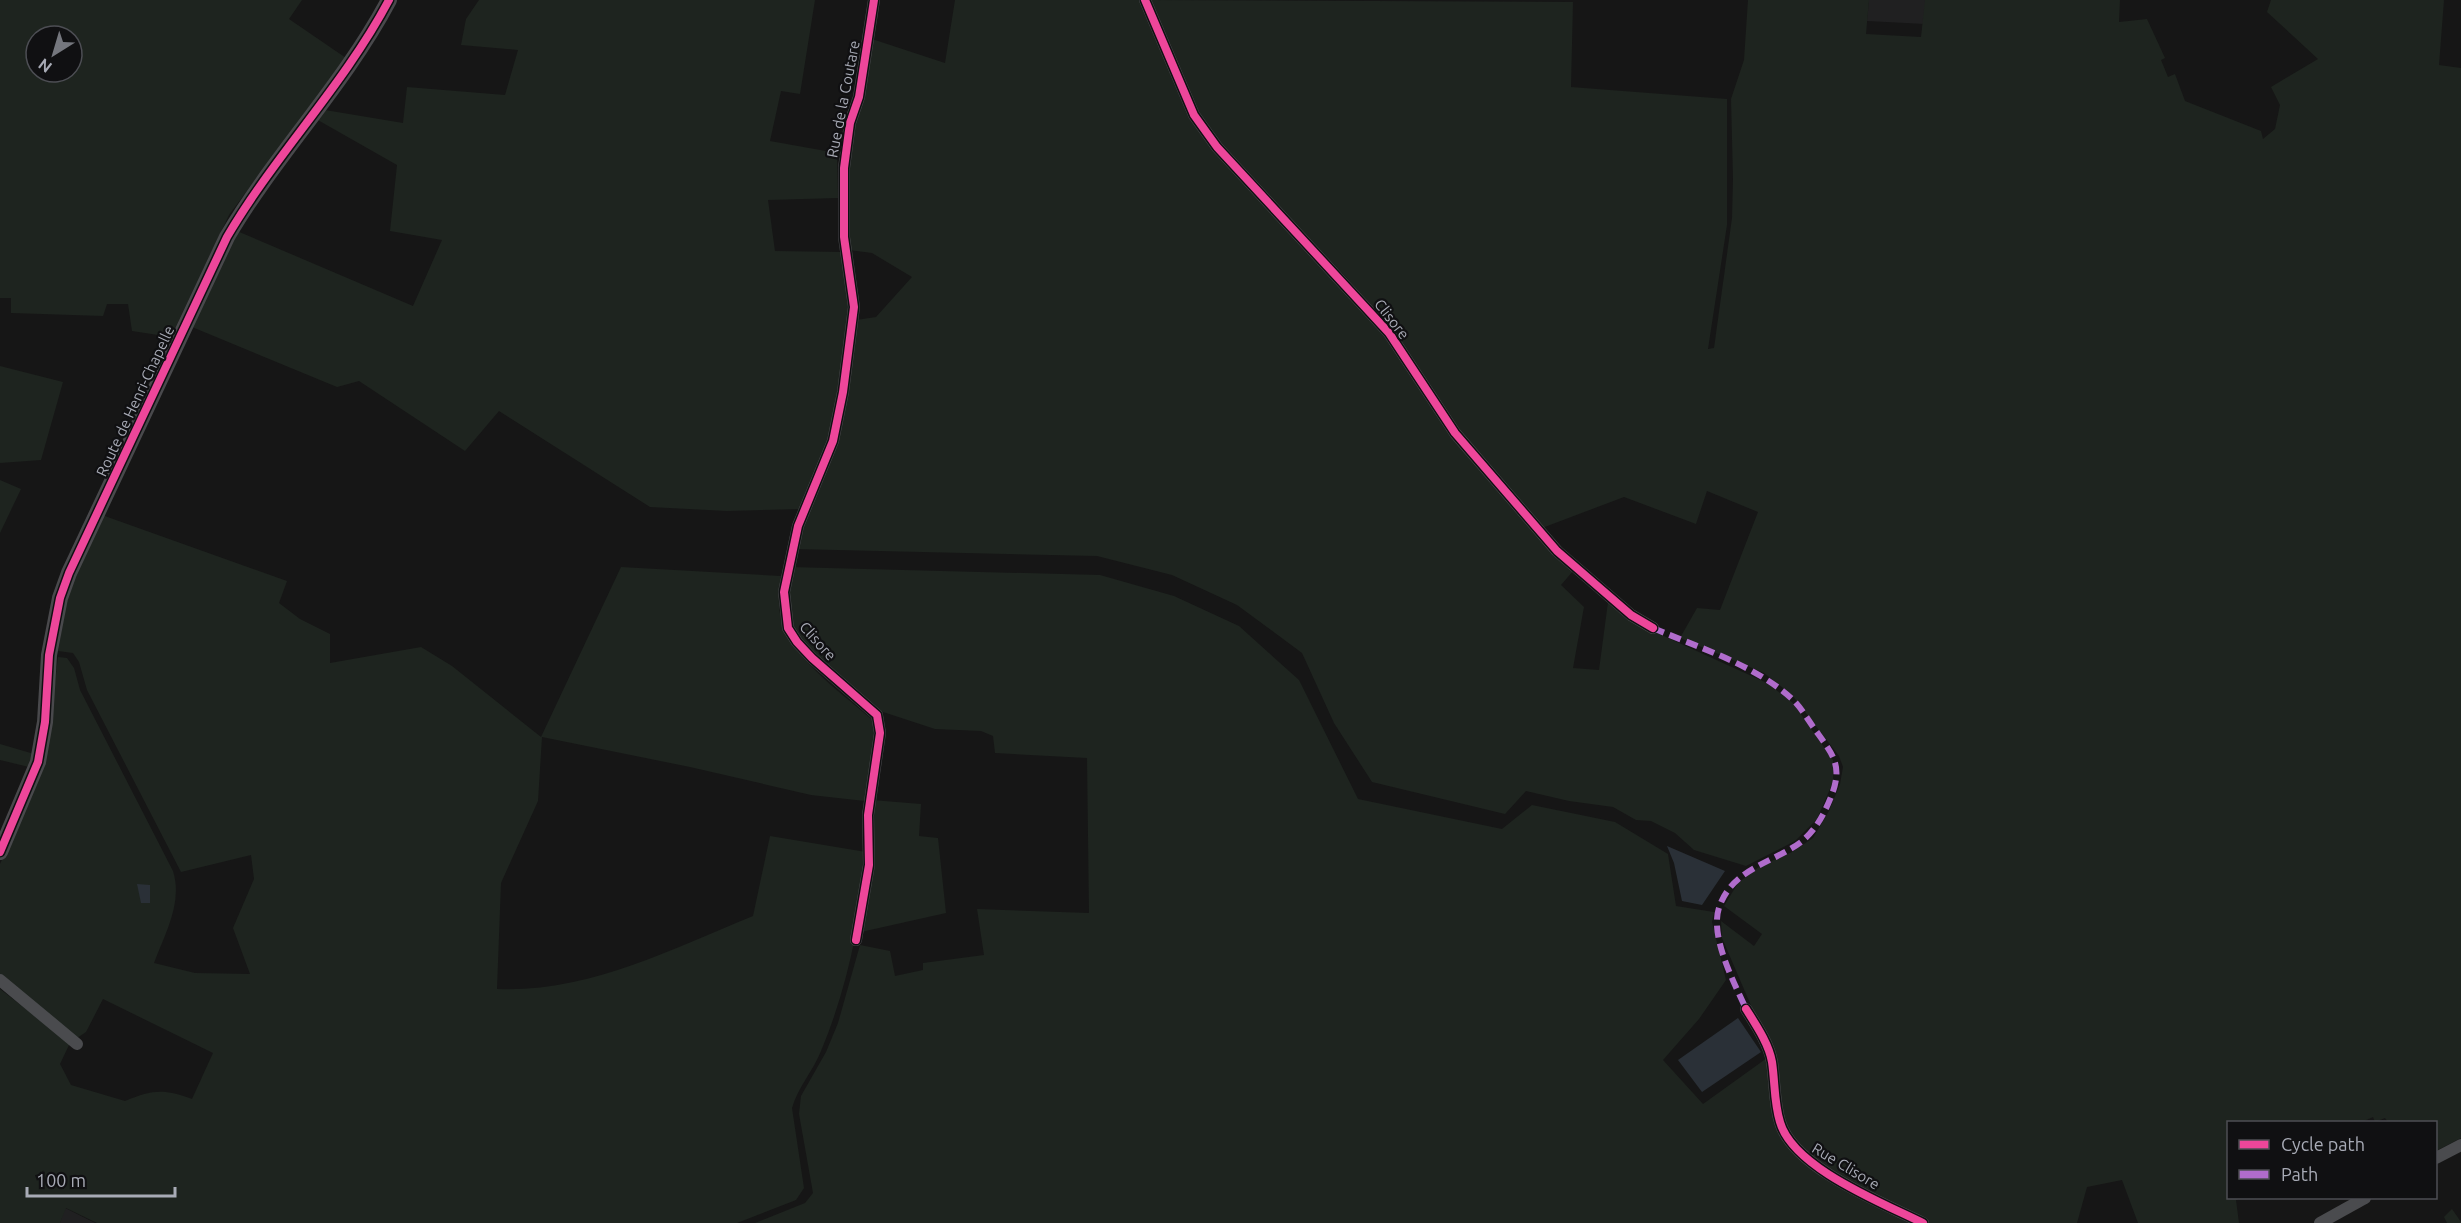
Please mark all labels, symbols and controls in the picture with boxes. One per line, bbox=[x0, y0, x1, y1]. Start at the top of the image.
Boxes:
north arrow bbox=[24, 24, 84, 84]
street label: Rue de la Coutare bbox=[823, 39, 863, 159]
text: N bbox=[35, 55, 55, 77]
street label: Clisore bbox=[1371, 296, 1413, 342]
street label: Route de Henri-Chapelle bbox=[93, 323, 177, 479]
street label: Clisore bbox=[796, 618, 840, 664]
legend bbox=[2227, 1121, 2437, 1199]
text: Cycle path bbox=[2281, 1134, 2365, 1154]
street label: Rue Clisore bbox=[1809, 1139, 1883, 1193]
scale bar bbox=[27, 1160, 176, 1198]
text: Path bbox=[2281, 1164, 2318, 1184]
text: 100 m bbox=[36, 1170, 86, 1190]

